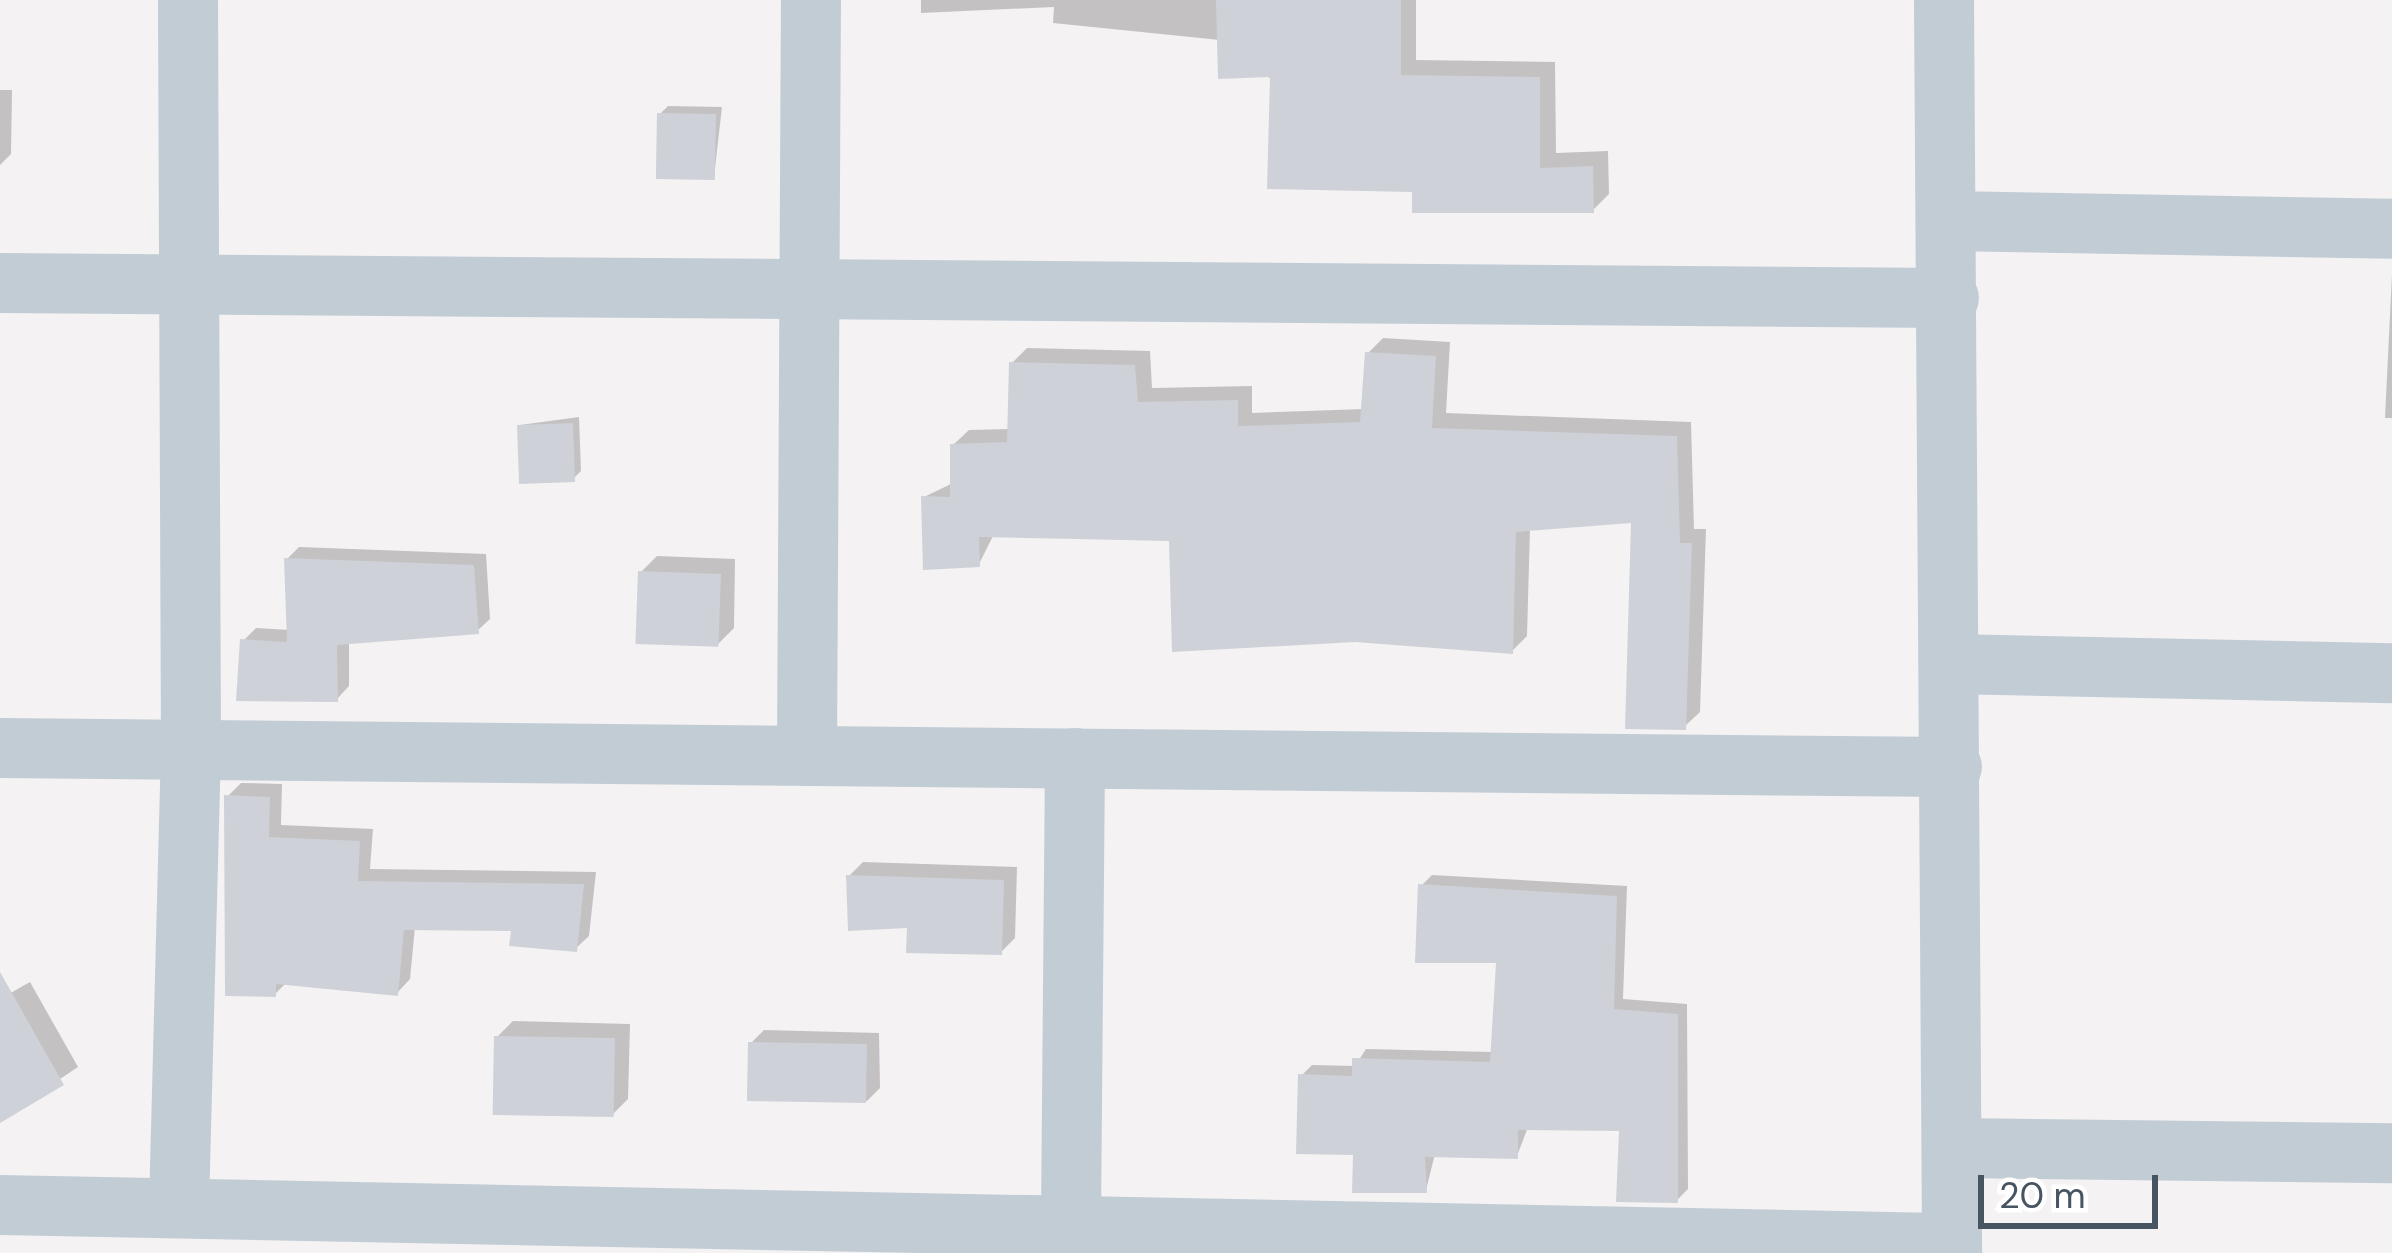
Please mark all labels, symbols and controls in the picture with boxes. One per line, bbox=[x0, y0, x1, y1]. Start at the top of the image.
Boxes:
scale bar bbox=[1984, 1151, 2164, 1225]
text: 20 m bbox=[1999, 1172, 2086, 1219]

